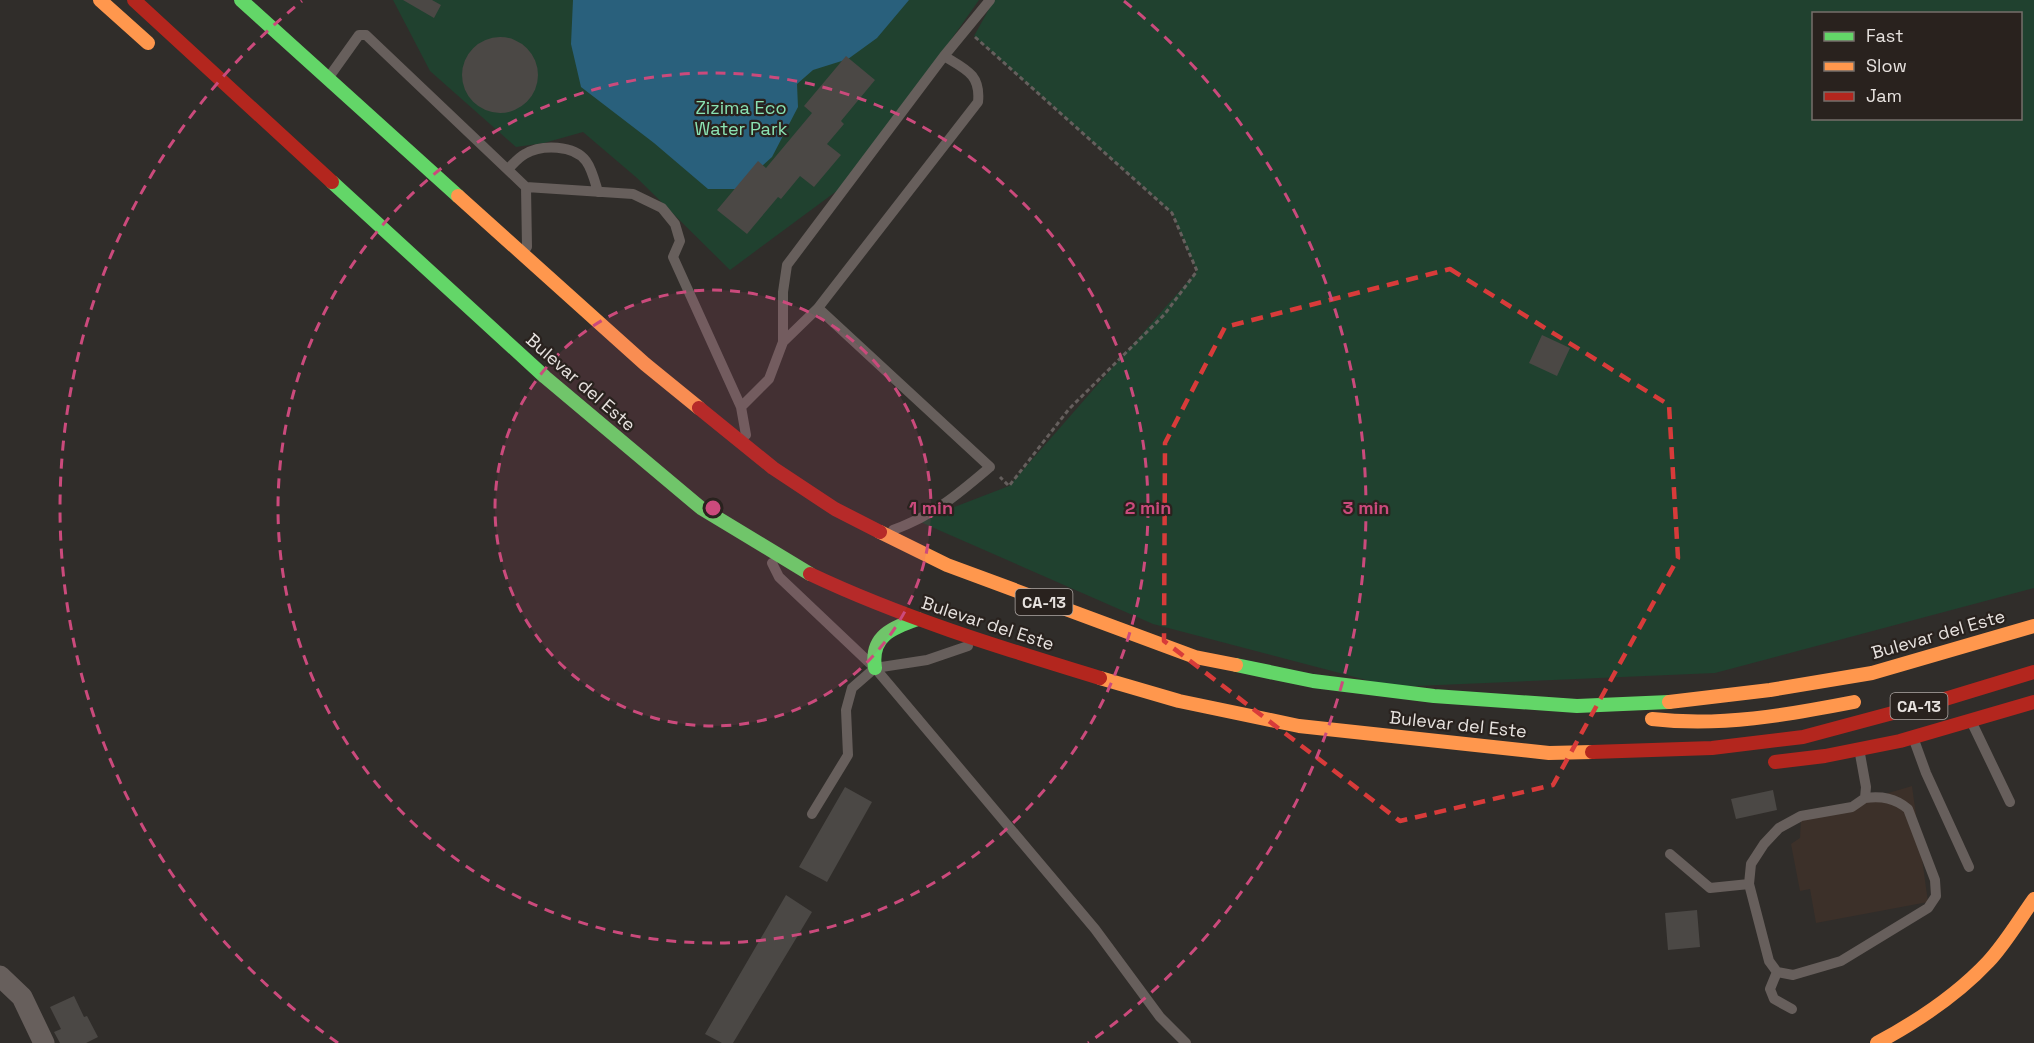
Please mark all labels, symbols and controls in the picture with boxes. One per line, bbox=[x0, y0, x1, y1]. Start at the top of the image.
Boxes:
legend bbox=[1812, 12, 2022, 120]
text: Fast bbox=[1866, 24, 1903, 47]
text: Slow bbox=[1866, 54, 1907, 77]
text: Jam bbox=[1866, 84, 1902, 107]
park label: Zizima Eco Water Park bbox=[695, 96, 788, 140]
street label: Bulevar del Este bbox=[521, 328, 641, 436]
text: 1 min bbox=[909, 496, 953, 519]
text: 2 min bbox=[1125, 496, 1171, 519]
text: 3 min bbox=[1343, 496, 1389, 519]
centre of rings bbox=[703, 498, 723, 518]
road number: CA-13 bbox=[1016, 589, 1072, 615]
street label: Bulevar del Este bbox=[919, 591, 1057, 655]
street label: Bulevar del Este bbox=[1868, 604, 2008, 664]
road number: CA-13 bbox=[1890, 693, 1948, 719]
street label: Bulevar del Este bbox=[1388, 705, 1528, 743]

